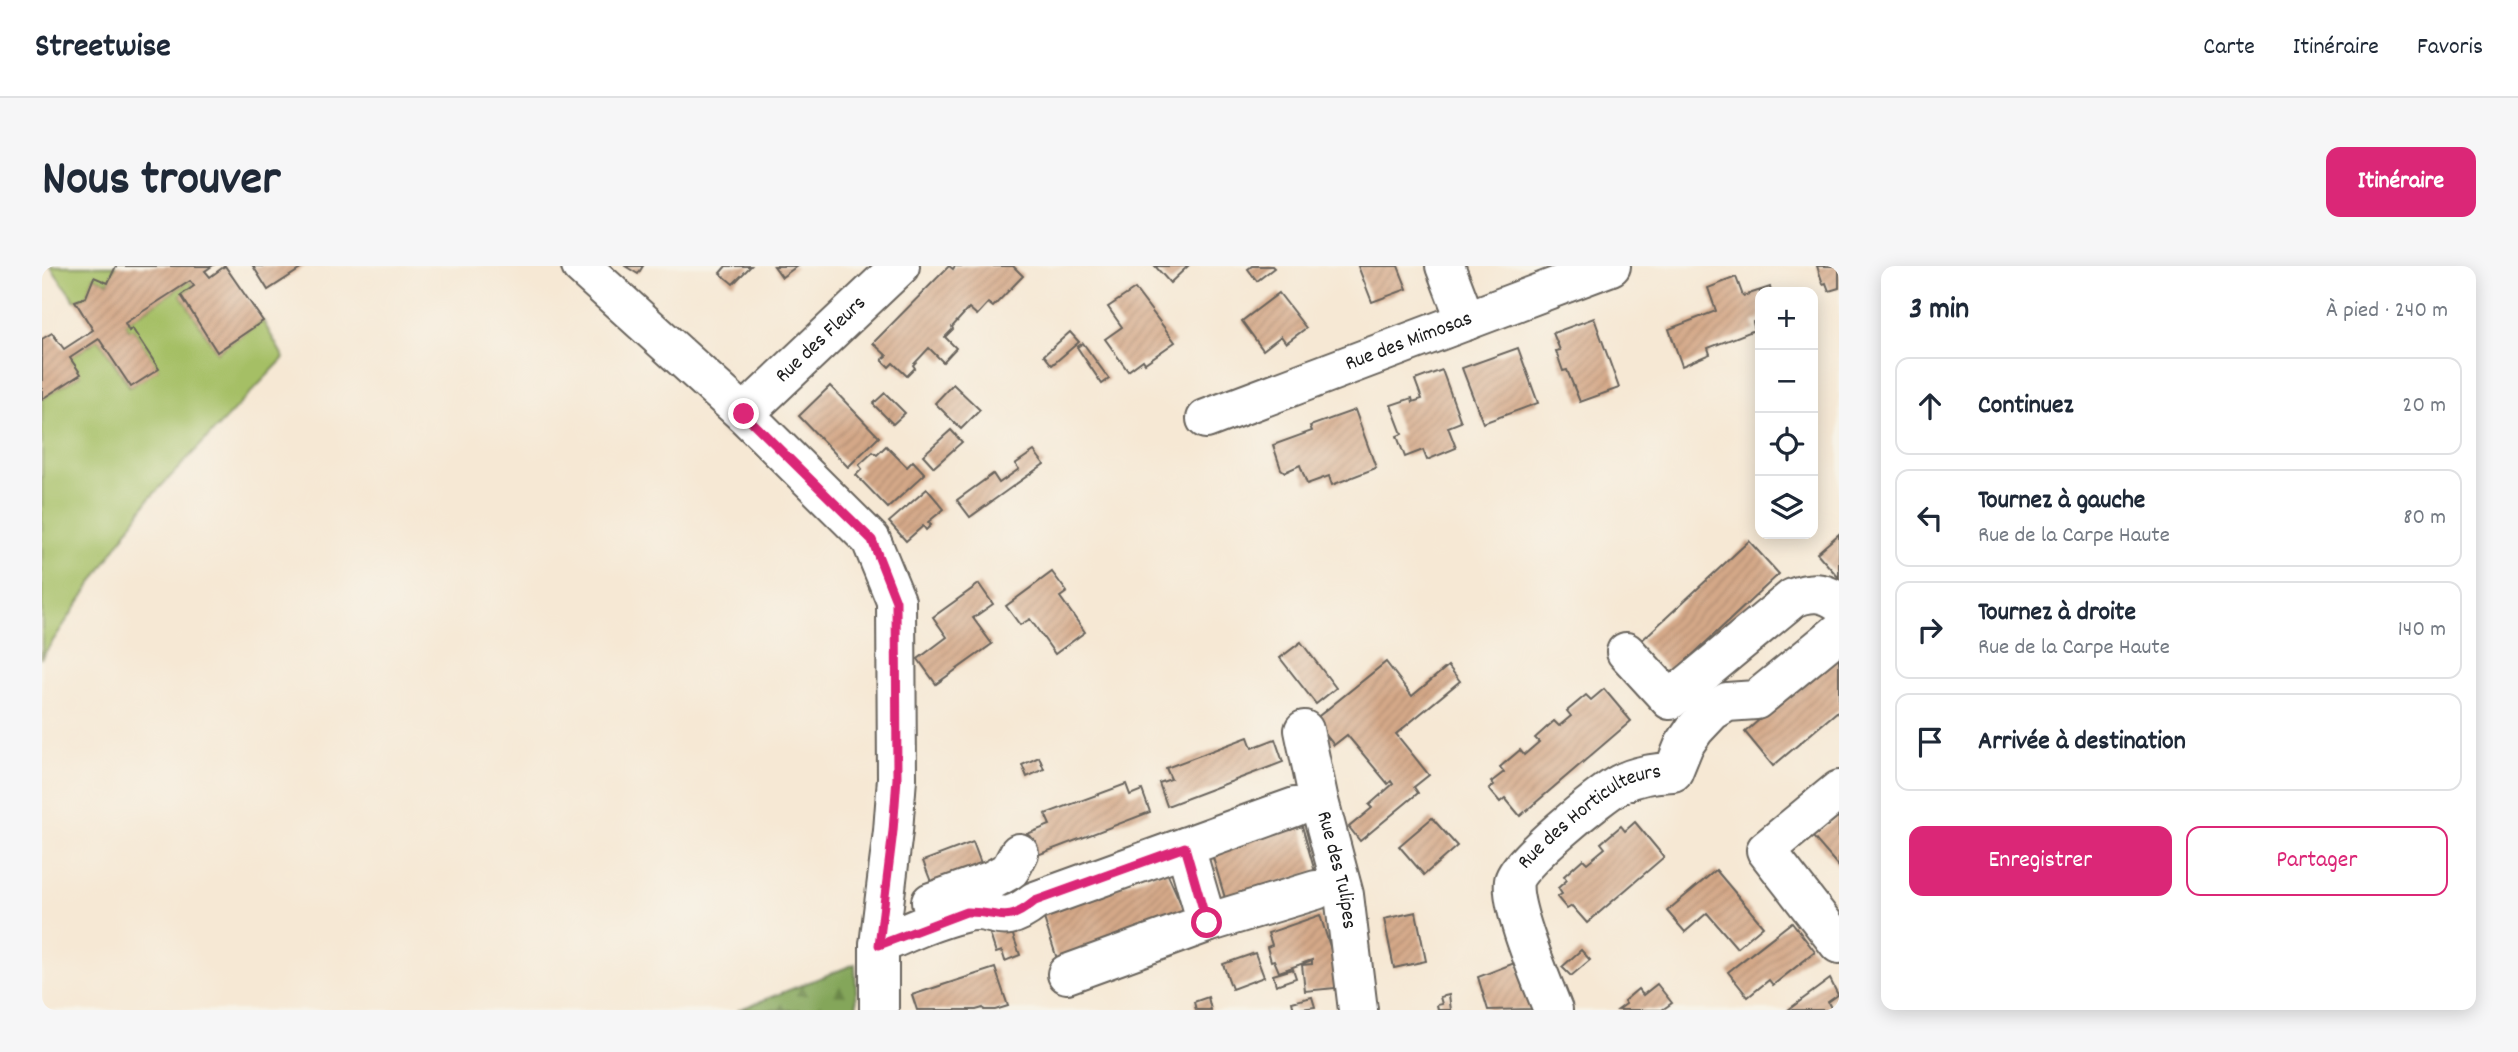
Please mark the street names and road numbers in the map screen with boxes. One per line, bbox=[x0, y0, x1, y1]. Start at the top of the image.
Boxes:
street label: Rue des Fleurs bbox=[769, 290, 874, 391]
street label: Rue des Mimosas bbox=[1341, 305, 1477, 380]
street label: Rue des Horticulteurs bbox=[1512, 758, 1663, 877]
street label: Rue des Tulipes bbox=[1307, 808, 1363, 931]

